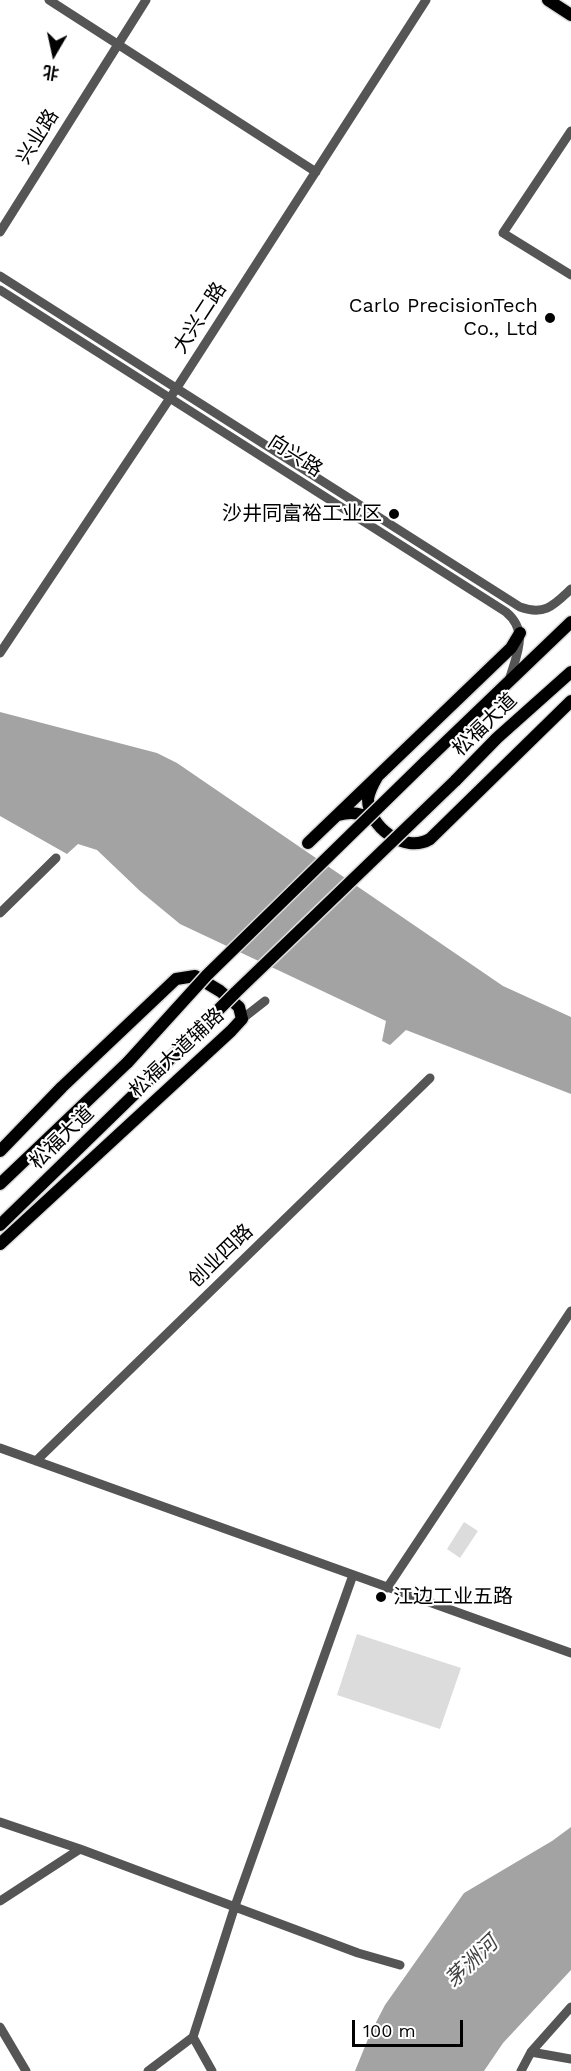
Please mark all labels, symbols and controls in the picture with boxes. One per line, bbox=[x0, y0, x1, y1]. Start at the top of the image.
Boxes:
north arrow bbox=[24, 24, 84, 84]
text: 北 bbox=[42, 62, 61, 83]
street label: 兴业路 bbox=[12, 105, 64, 169]
street label: 大兴二路 bbox=[168, 278, 232, 358]
place label: Carlo PrecisionTech Co., Ltd bbox=[349, 294, 538, 341]
marker: Carlo PrecisionTech Co., Ltd bbox=[543, 311, 557, 325]
street label: 向兴路 bbox=[263, 430, 327, 482]
place label: 沙井同富裕工业区 bbox=[222, 502, 382, 526]
marker: 沙井同富裕工业区 bbox=[387, 507, 401, 521]
street label: 松福大道 bbox=[448, 689, 522, 761]
street label: 松福大道辅路 bbox=[125, 1003, 229, 1103]
street label: 松福大道 bbox=[25, 1102, 99, 1174]
street label: 创业四路 bbox=[184, 1220, 258, 1292]
place label: 江边工业五路 bbox=[393, 1585, 513, 1609]
marker: 江边工业五路 bbox=[374, 1590, 388, 1604]
water label: 茅洲河 bbox=[441, 1931, 503, 1993]
scale bar bbox=[355, 2008, 466, 2046]
text: 100 m bbox=[363, 2020, 416, 2041]

